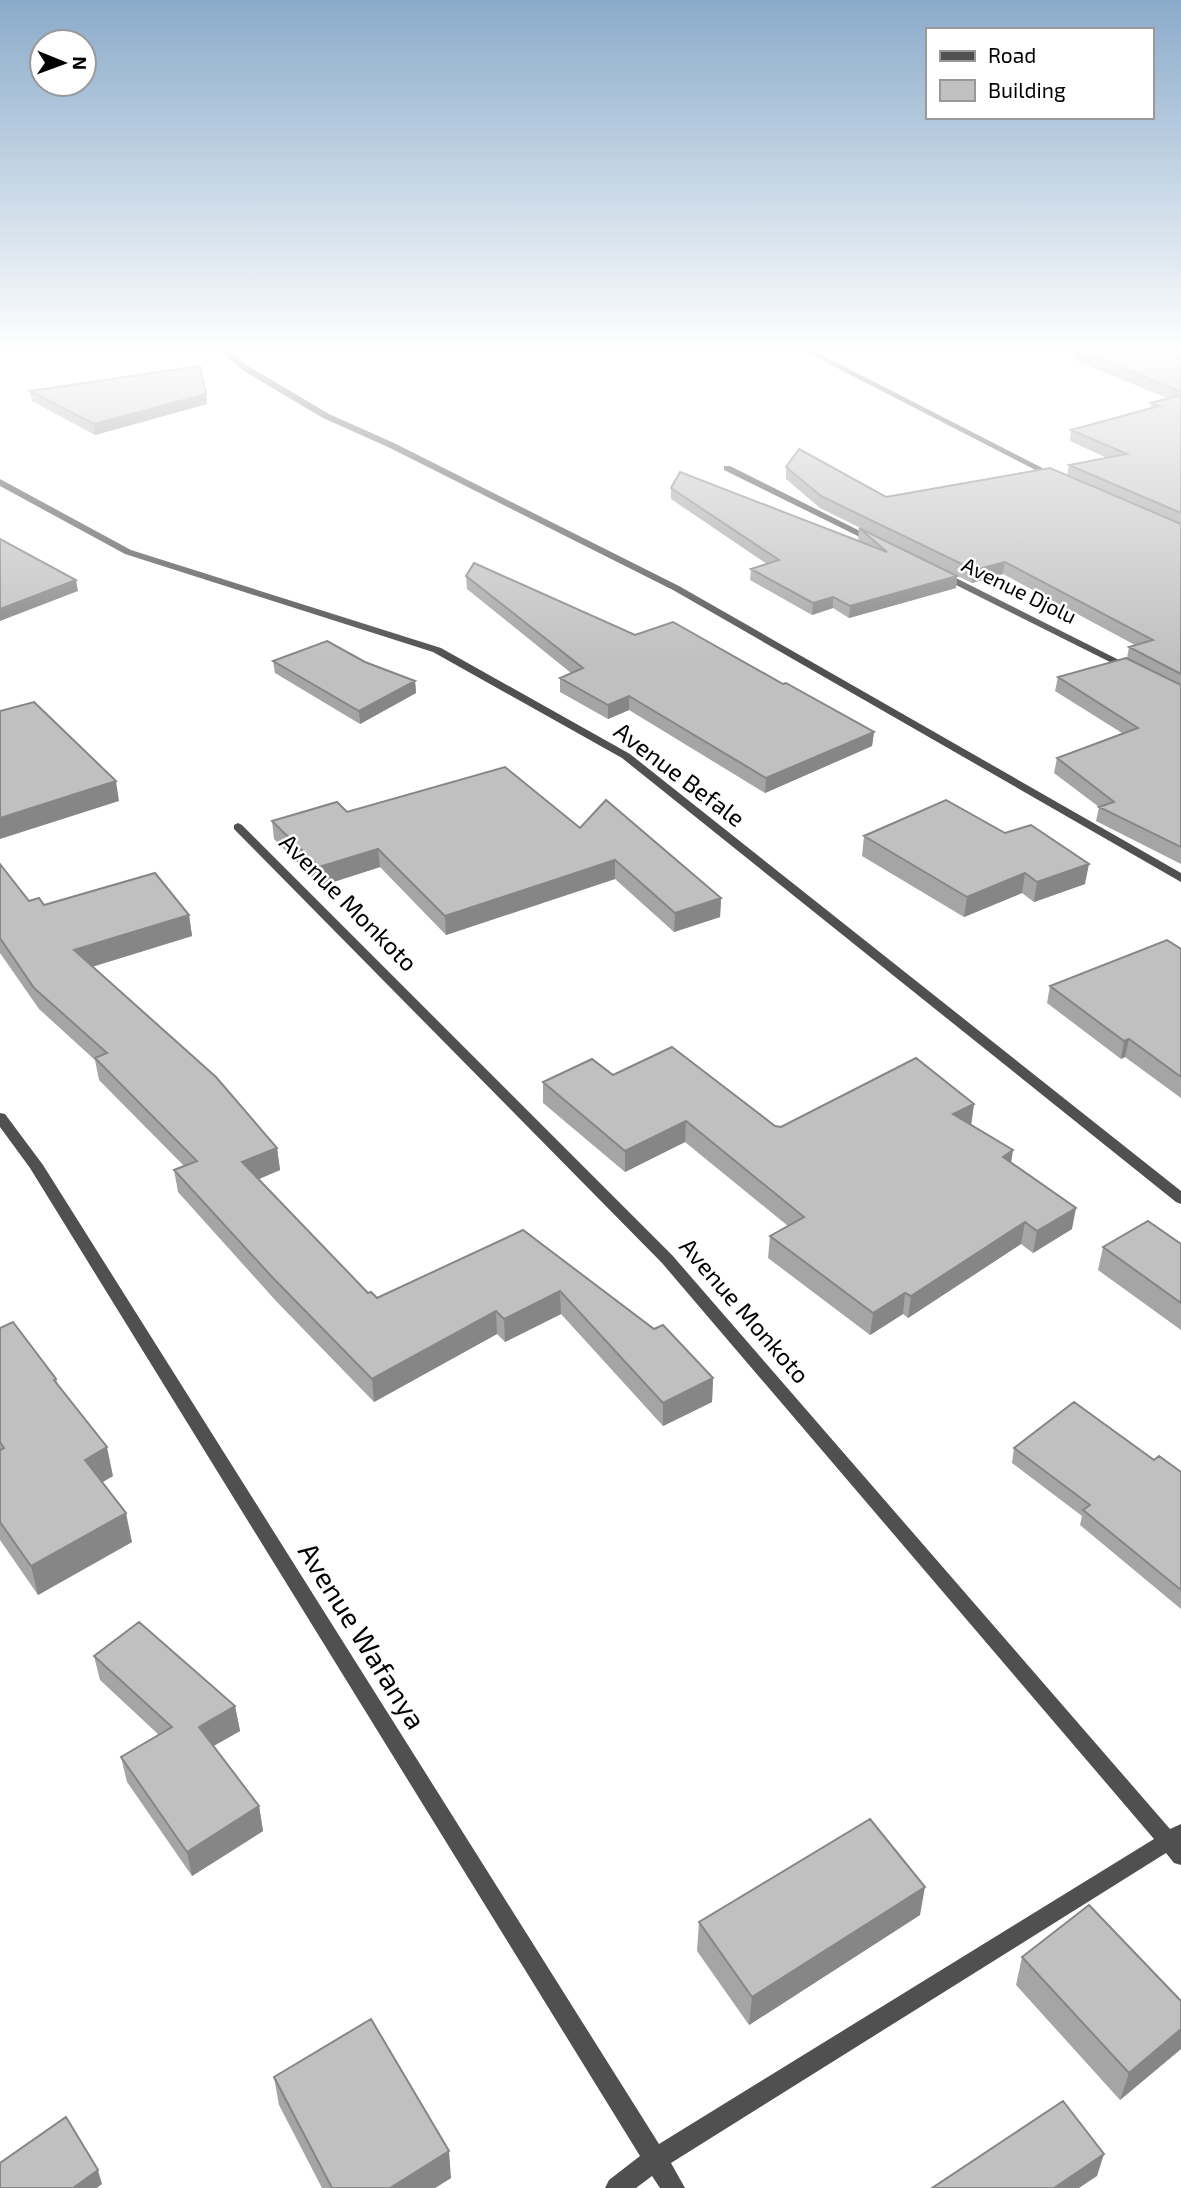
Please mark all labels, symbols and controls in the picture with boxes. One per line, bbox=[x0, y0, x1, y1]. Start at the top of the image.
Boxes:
north arrow bbox=[28, 28, 98, 98]
legend bbox=[926, 28, 1153, 119]
text: Road bbox=[988, 42, 1036, 67]
text: N bbox=[69, 56, 92, 70]
text: Building bbox=[988, 77, 1066, 102]
street label: Avenue Djolu bbox=[958, 551, 1081, 629]
street label: Avenue Befale bbox=[609, 715, 751, 832]
street label: Avenue Monkoto bbox=[274, 827, 424, 977]
street label: Avenue Monkoto bbox=[674, 1232, 816, 1388]
street label: Avenue Wafanya bbox=[292, 1536, 434, 1735]

